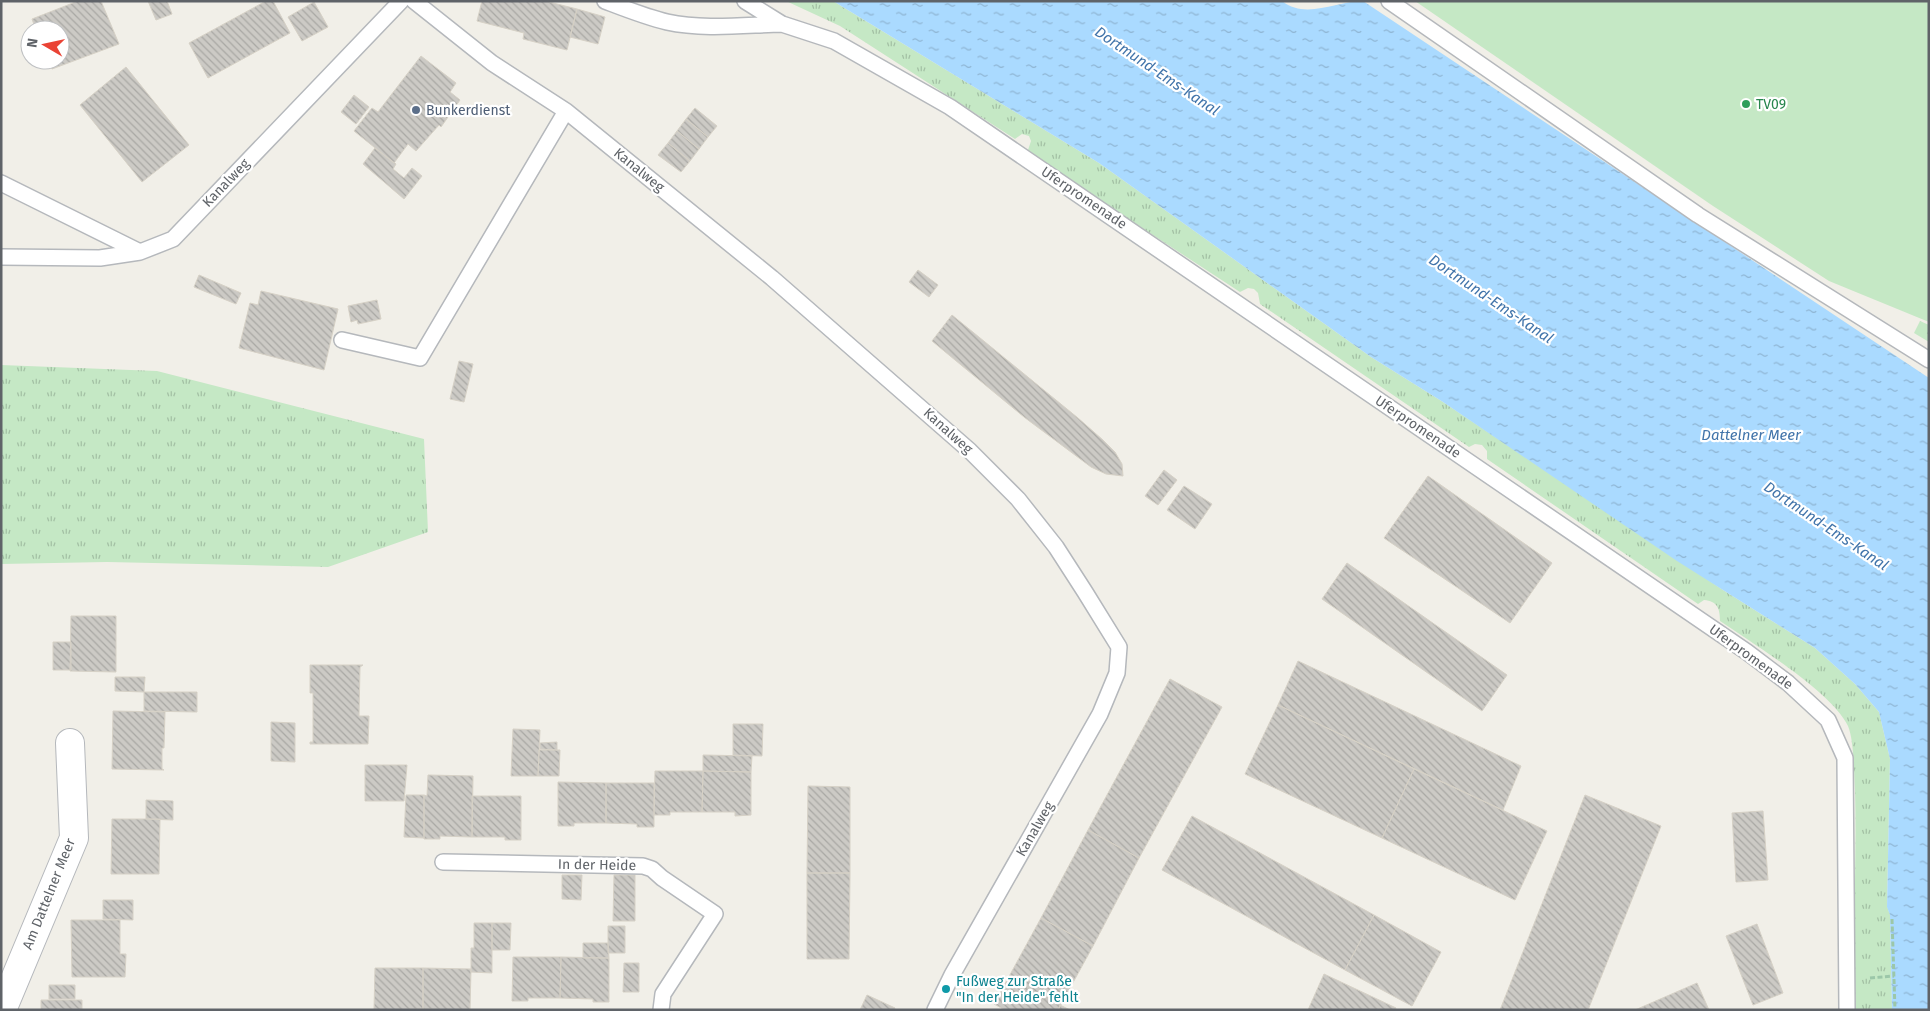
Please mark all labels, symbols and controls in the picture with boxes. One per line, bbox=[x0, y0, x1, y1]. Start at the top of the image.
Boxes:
north arrow bbox=[20, 20, 70, 70]
water label: Dortmund-Ems-Kanal bbox=[1091, 23, 1223, 119]
text: N bbox=[24, 37, 42, 49]
place label: TV09 bbox=[1756, 96, 1786, 113]
marker: TV09 bbox=[1740, 98, 1752, 110]
place label: Bunkerdienst bbox=[426, 102, 511, 119]
marker: Bunkerdienst bbox=[410, 104, 422, 116]
street label: Kanalweg bbox=[610, 144, 668, 196]
street label: Kanalweg bbox=[199, 155, 254, 211]
street label: Uferpromenade bbox=[1038, 163, 1130, 233]
water label: Dortmund-Ems-Kanal bbox=[1425, 251, 1557, 347]
street label: Uferpromenade bbox=[1372, 392, 1464, 462]
street label: Kanalweg bbox=[920, 404, 977, 458]
water label: Dattelner Meer bbox=[1701, 426, 1802, 444]
water label: Dortmund-Ems-Kanal bbox=[1760, 478, 1892, 574]
street label: Uferpromenade bbox=[1706, 621, 1796, 693]
street label: Kanalweg bbox=[1013, 798, 1058, 859]
street label: Am Dattelner Meer bbox=[19, 835, 79, 952]
street label: In der Heide bbox=[558, 856, 636, 874]
place label: Fußweg zur Straße "In der Heide" fehlt bbox=[956, 973, 1079, 1006]
marker: Fußweg zur Straße "In der Heide" fehlt bbox=[940, 983, 952, 995]

